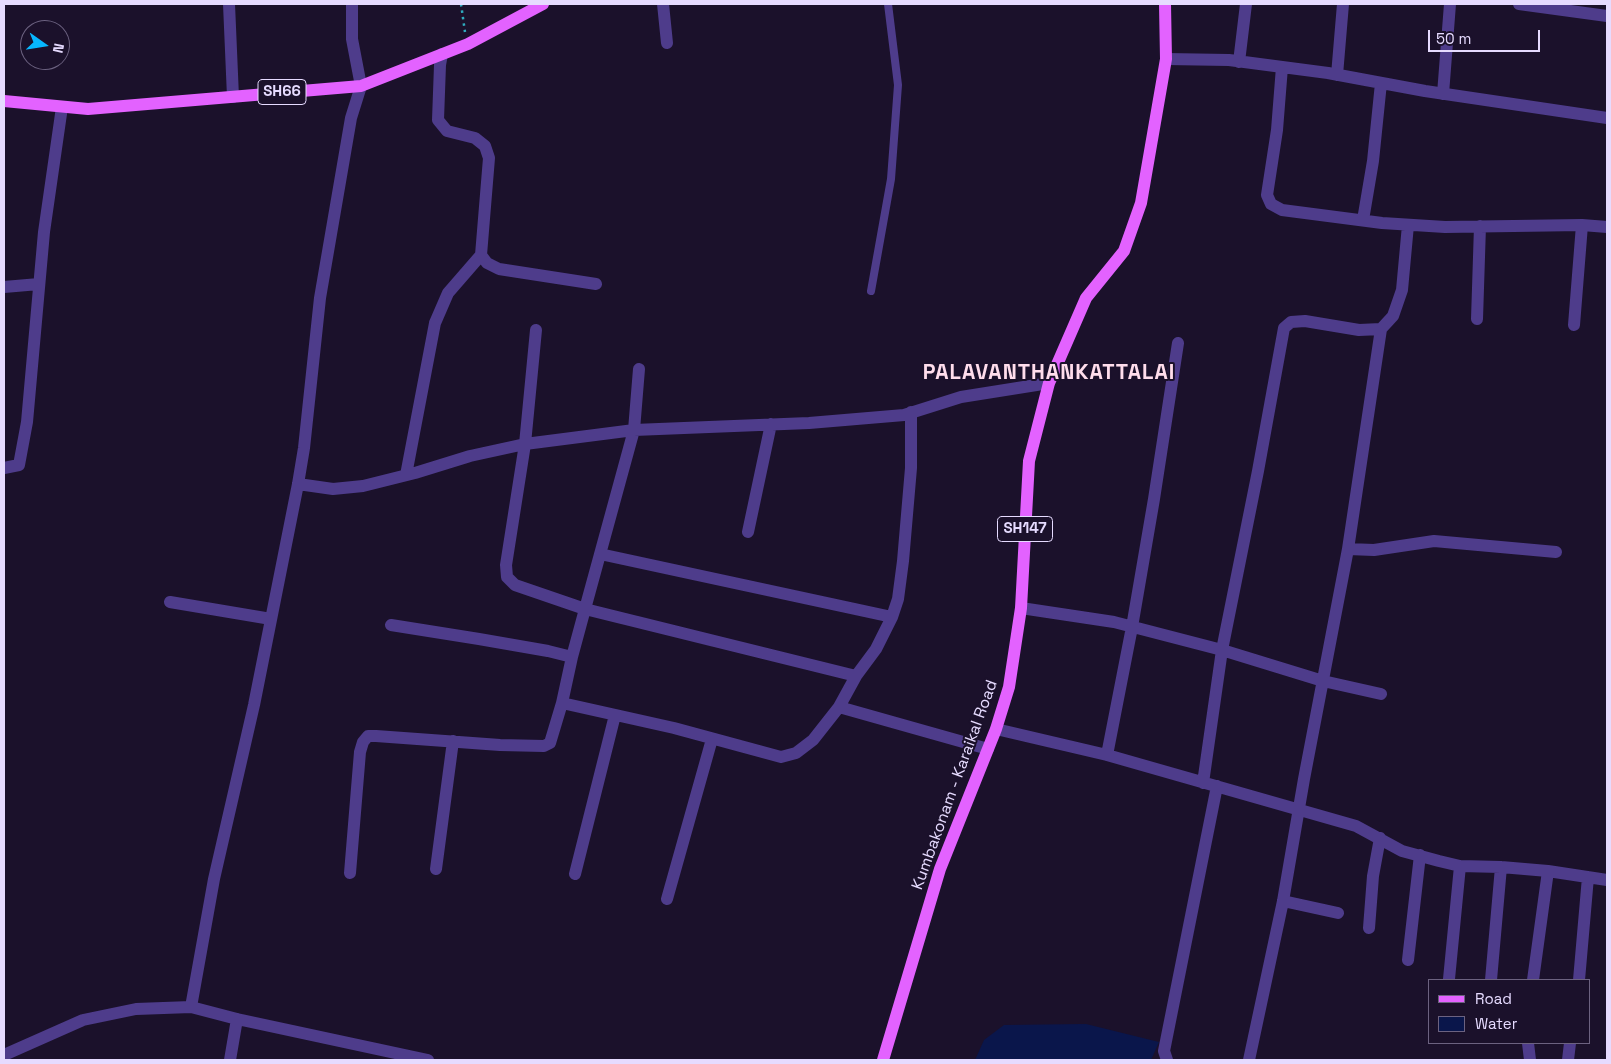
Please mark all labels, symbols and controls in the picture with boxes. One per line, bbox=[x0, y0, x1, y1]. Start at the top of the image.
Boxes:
north arrow bbox=[20, 20, 70, 70]
scale bar bbox=[1431, 20, 1544, 52]
text: 50 m bbox=[1436, 29, 1471, 48]
text: N bbox=[49, 42, 68, 55]
road number: SH66 bbox=[258, 80, 306, 104]
district label: PALAVANTHANKATTALAI bbox=[920, 360, 1178, 386]
road number: SH147 bbox=[998, 516, 1052, 542]
street label: Kumbakonam - Karaikal Road bbox=[908, 678, 1002, 892]
legend bbox=[1428, 979, 1591, 1044]
text: Road bbox=[1475, 989, 1512, 1008]
text: Water bbox=[1475, 1014, 1517, 1033]

